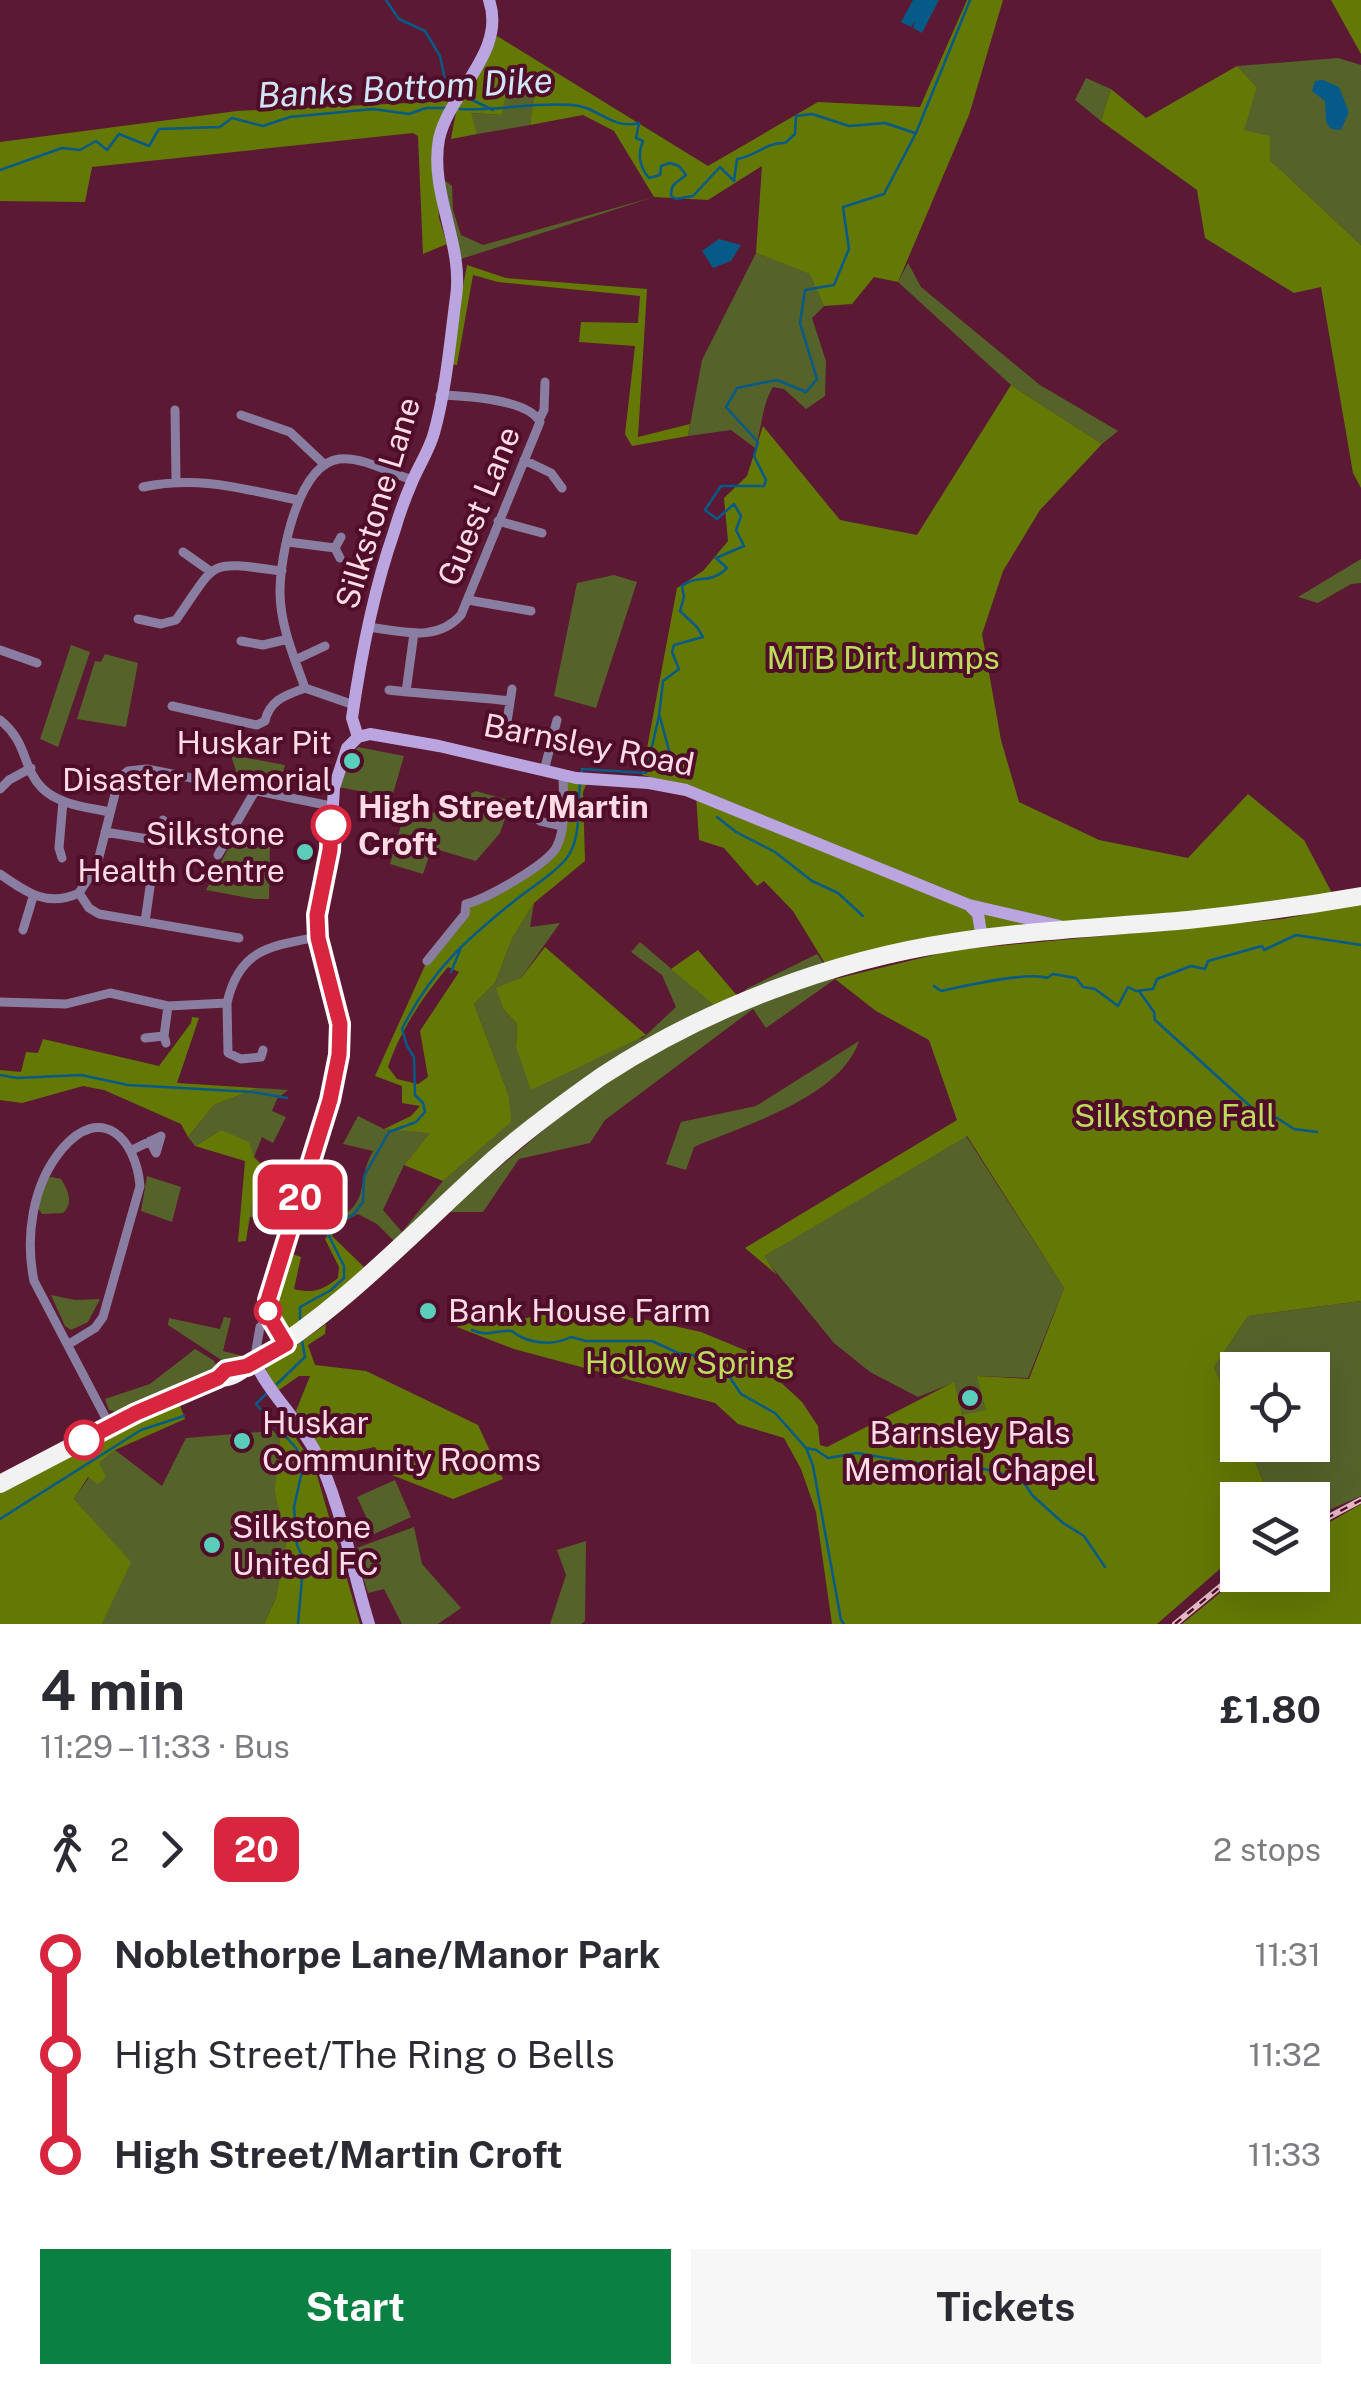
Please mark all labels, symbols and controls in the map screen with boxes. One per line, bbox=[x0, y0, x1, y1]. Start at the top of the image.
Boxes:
water label: Banks Bottom Dike bbox=[256, 59, 554, 116]
street label: Silkstone Lane bbox=[328, 393, 427, 613]
street label: Guest Lane bbox=[430, 421, 527, 591]
park label: MTB Dirt Jumps bbox=[766, 639, 1000, 676]
street label: Barnsley Road bbox=[481, 706, 697, 783]
place label: Huskar Pit Disaster Memorial bbox=[62, 724, 332, 798]
marker: Huskar Pit Disaster Memorial bbox=[341, 750, 363, 772]
place label: High Street/Martin Croft bbox=[358, 788, 649, 862]
marker: High Street/Martin Croft bbox=[312, 806, 350, 844]
place label: Silkstone Health Centre bbox=[77, 815, 285, 889]
marker: Silkstone Health Centre bbox=[294, 841, 316, 863]
park label: Silkstone Fall bbox=[1074, 1097, 1276, 1134]
line badge: 20 bbox=[255, 1164, 345, 1230]
text: 20 bbox=[278, 1177, 322, 1218]
place label: Bank House Farm bbox=[448, 1292, 711, 1329]
unlabelled marker bbox=[255, 1298, 281, 1324]
marker: Bank House Farm bbox=[417, 1300, 439, 1322]
park label: Hollow Spring bbox=[585, 1344, 795, 1381]
map controls bbox=[1220, 1352, 1330, 1592]
button: locate bbox=[1220, 1352, 1330, 1462]
marker: Barnsley Pals Memorial Chapel bbox=[959, 1387, 981, 1409]
place label: Huskar Community Rooms bbox=[262, 1404, 541, 1478]
place label: Barnsley Pals Memorial Chapel bbox=[844, 1414, 1096, 1488]
unlabelled marker bbox=[65, 1421, 103, 1459]
marker: Huskar Community Rooms bbox=[231, 1430, 253, 1452]
button: layers bbox=[1220, 1482, 1330, 1592]
place label: Silkstone United FC bbox=[232, 1508, 379, 1582]
marker: Silkstone United FC bbox=[201, 1534, 223, 1556]
text: 4 min bbox=[40, 1658, 185, 1722]
text: £1.80 bbox=[1220, 1687, 1321, 1732]
text: 11:29 – 11:33 · Bus bbox=[40, 1728, 290, 1765]
icon: walk bbox=[40, 1822, 95, 1877]
icon: forward bbox=[144, 1822, 199, 1877]
text: 20 bbox=[234, 1829, 279, 1870]
text: 2 bbox=[110, 1831, 129, 1868]
text: 2 stops bbox=[1213, 1831, 1321, 1868]
text: Noblethorpe Lane/Manor Park bbox=[114, 1932, 661, 1977]
text: 11:31 bbox=[1255, 1936, 1321, 1973]
text: High Street/The Ring o Bells bbox=[114, 2032, 615, 2077]
text: 11:32 bbox=[1249, 2036, 1321, 2073]
text: High Street/Martin Croft bbox=[114, 2132, 563, 2177]
text: 11:33 bbox=[1248, 2136, 1321, 2173]
button: Start bbox=[40, 2249, 671, 2364]
button: Tickets bbox=[691, 2249, 1321, 2364]

